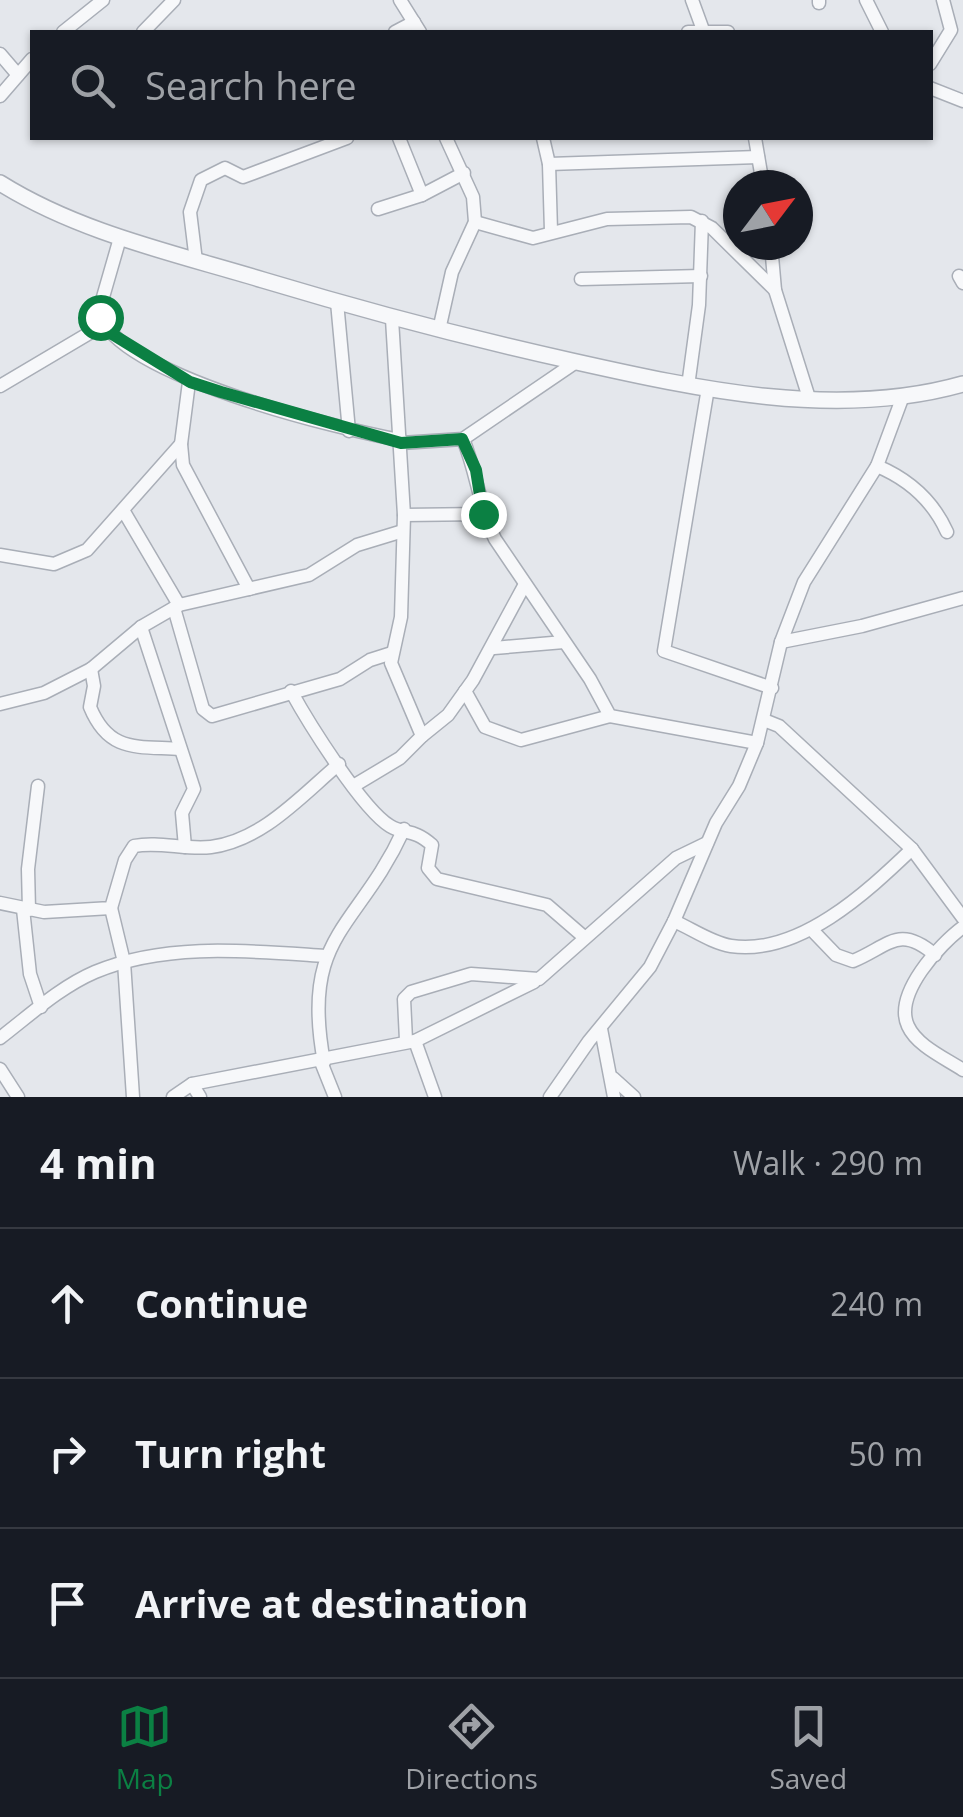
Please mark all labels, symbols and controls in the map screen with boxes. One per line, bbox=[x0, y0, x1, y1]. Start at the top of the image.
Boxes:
search box bbox=[30, 30, 933, 140]
icon: search bbox=[65, 58, 120, 113]
text: Search here bbox=[145, 59, 357, 111]
north arrow bbox=[723, 170, 813, 260]
route start bbox=[78, 295, 124, 341]
route end bbox=[461, 492, 507, 538]
text: 4 min bbox=[40, 1134, 157, 1191]
text: Walk · 290 m bbox=[733, 1141, 923, 1184]
icon: ahead bbox=[40, 1276, 95, 1331]
text: Continue bbox=[135, 1277, 308, 1329]
text: 240 m bbox=[830, 1282, 923, 1325]
icon: right bbox=[40, 1426, 95, 1481]
text: Turn right bbox=[135, 1427, 326, 1479]
text: 50 m bbox=[848, 1432, 923, 1475]
icon: arrive bbox=[40, 1576, 95, 1631]
text: Arrive at destination bbox=[135, 1577, 529, 1629]
tab: Map bbox=[116, 1699, 174, 1797]
tab: Directions bbox=[405, 1699, 538, 1797]
tab: Saved bbox=[769, 1699, 847, 1797]

